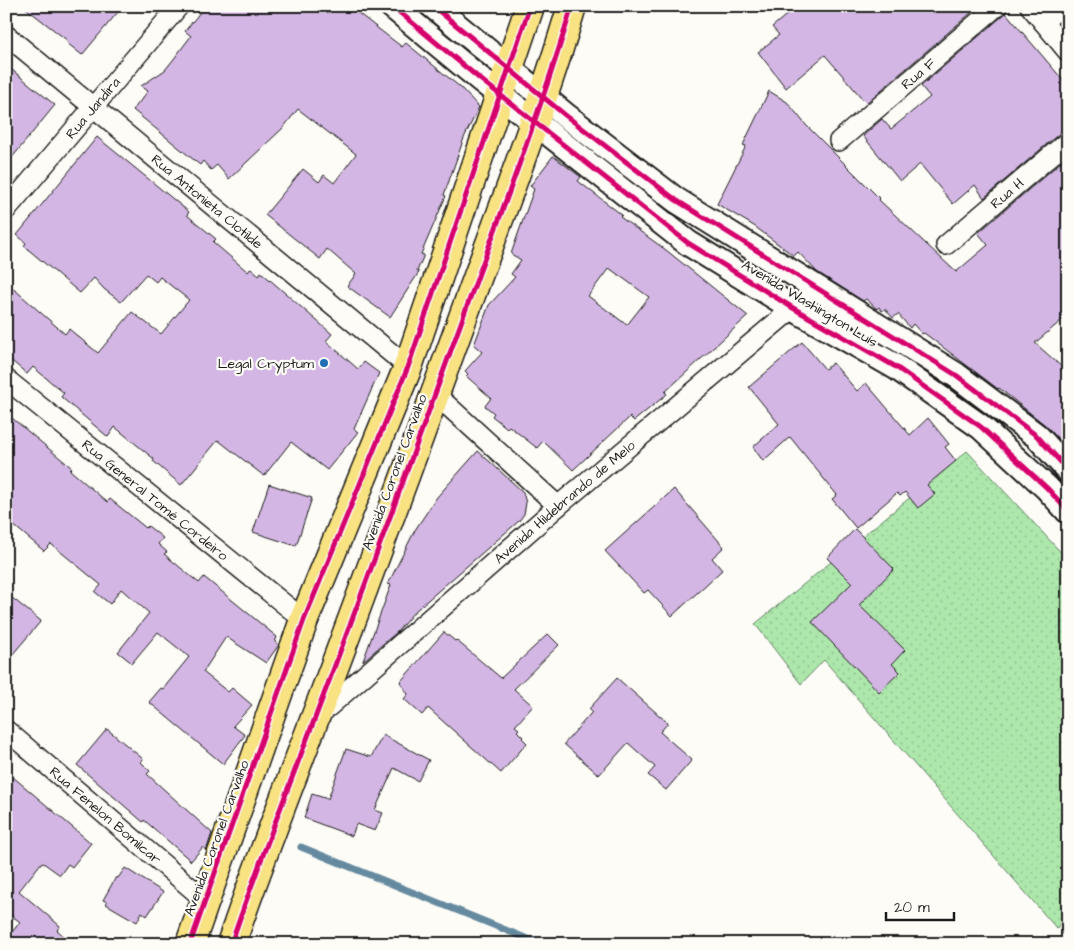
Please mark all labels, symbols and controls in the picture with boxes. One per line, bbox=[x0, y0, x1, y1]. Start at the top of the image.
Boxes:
street label: Rua F bbox=[897, 54, 940, 95]
street label: Rua Jandira bbox=[61, 73, 125, 144]
street label: Rua Antonieta Clotilde bbox=[147, 150, 267, 254]
street label: Rua H bbox=[986, 173, 1029, 214]
street label: Avenida Washington Luís bbox=[738, 255, 881, 352]
place label: Legal Cryptum bbox=[218, 354, 314, 374]
marker: Legal Cryptum bbox=[318, 357, 330, 369]
street label: Avenida Coronel Carvalho bbox=[357, 391, 433, 553]
street label: Rua General Tomé Cordeiro bbox=[77, 435, 232, 566]
street label: Avenida Hildebrando de Melo bbox=[490, 436, 640, 569]
street label: Avenida Coronel Carvalho bbox=[179, 757, 255, 919]
street label: Rua Fenelon Bomilcar bbox=[45, 762, 165, 869]
scale bar bbox=[886, 890, 954, 922]
text: 20 m bbox=[894, 897, 930, 918]

